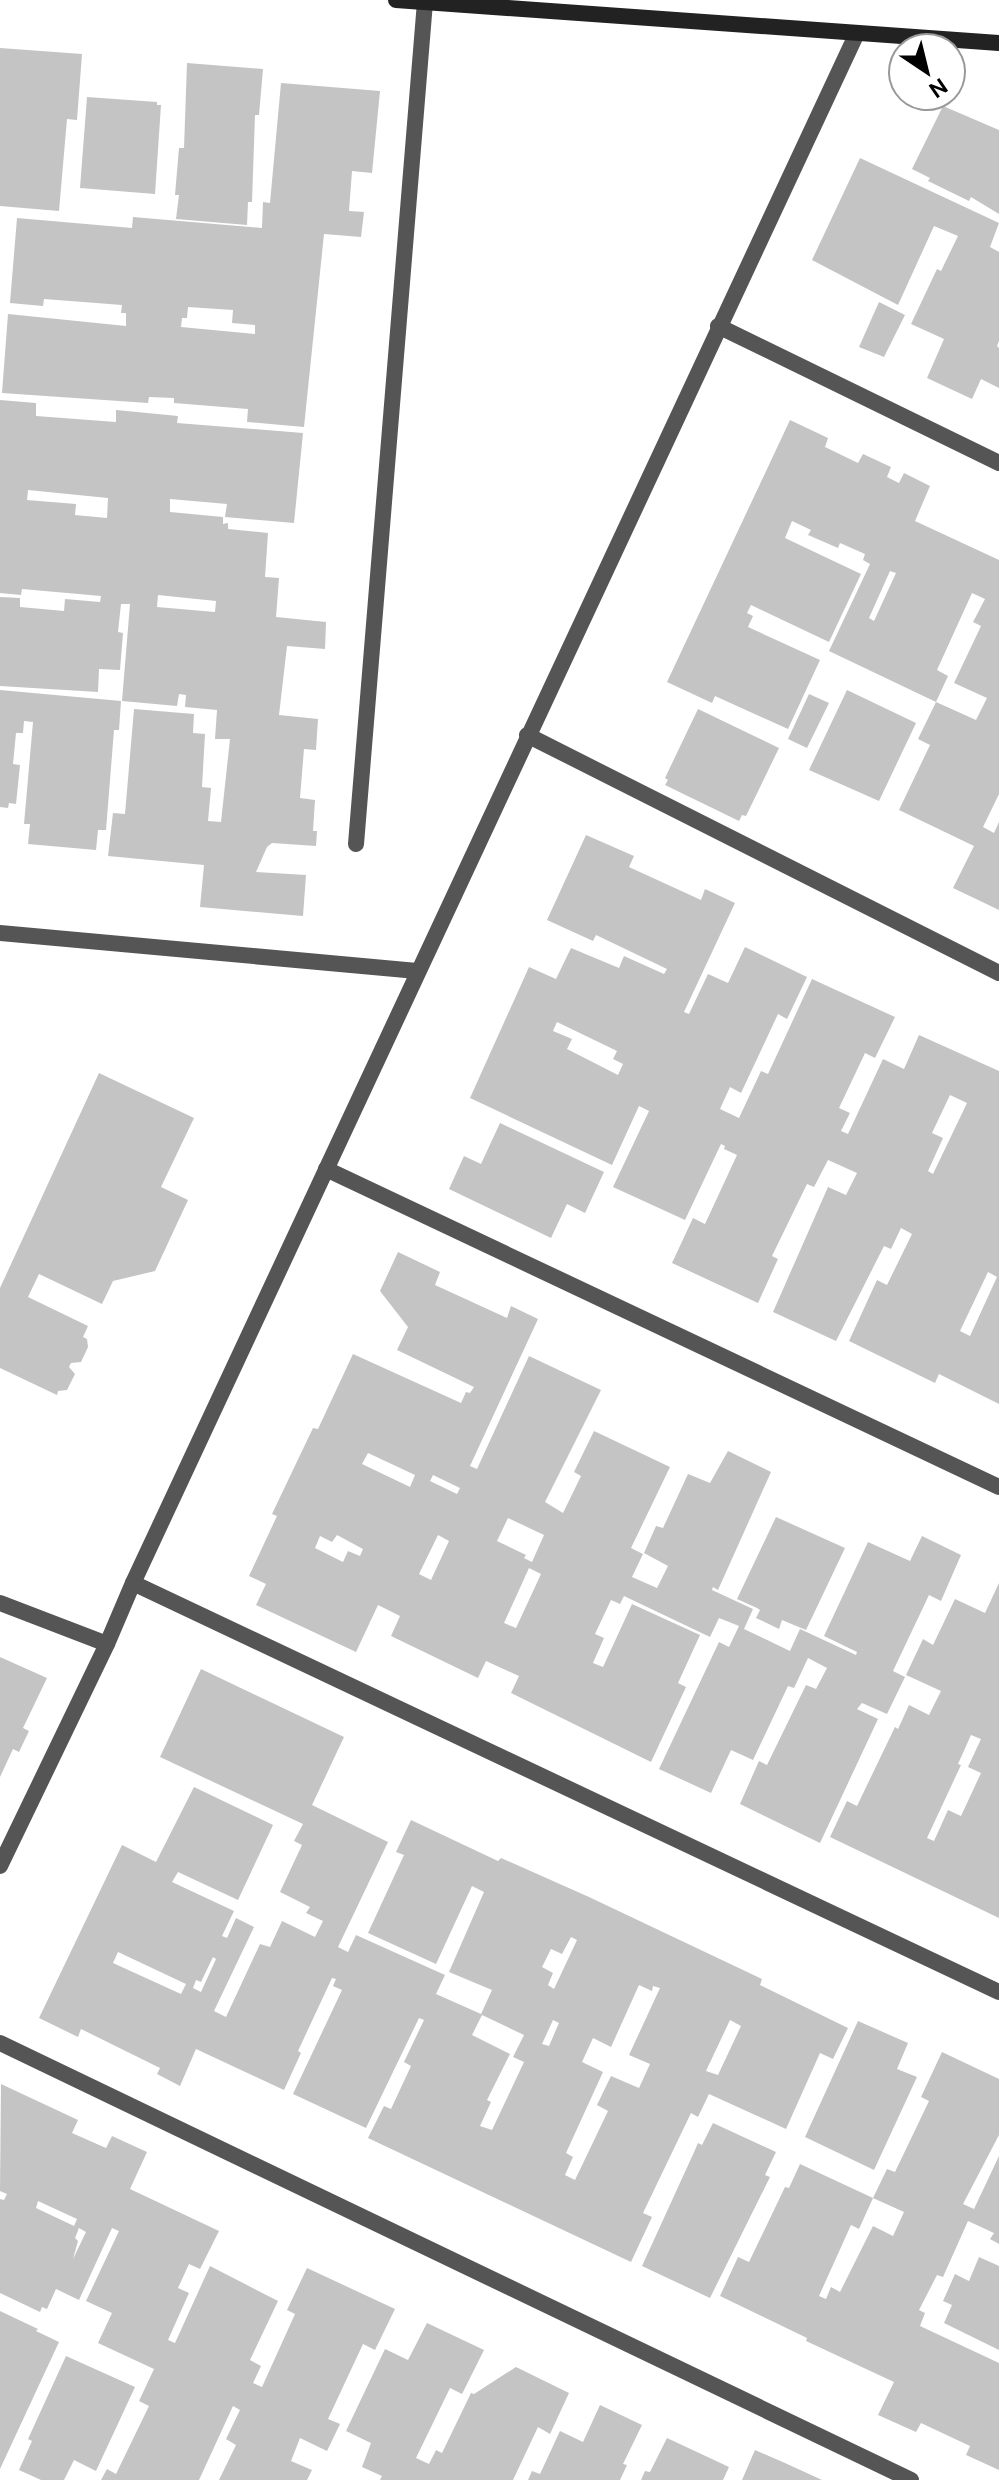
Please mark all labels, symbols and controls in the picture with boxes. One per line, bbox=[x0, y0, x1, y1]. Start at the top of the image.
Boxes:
north arrow bbox=[887, 32, 967, 112]
text: N bbox=[923, 71, 953, 104]

